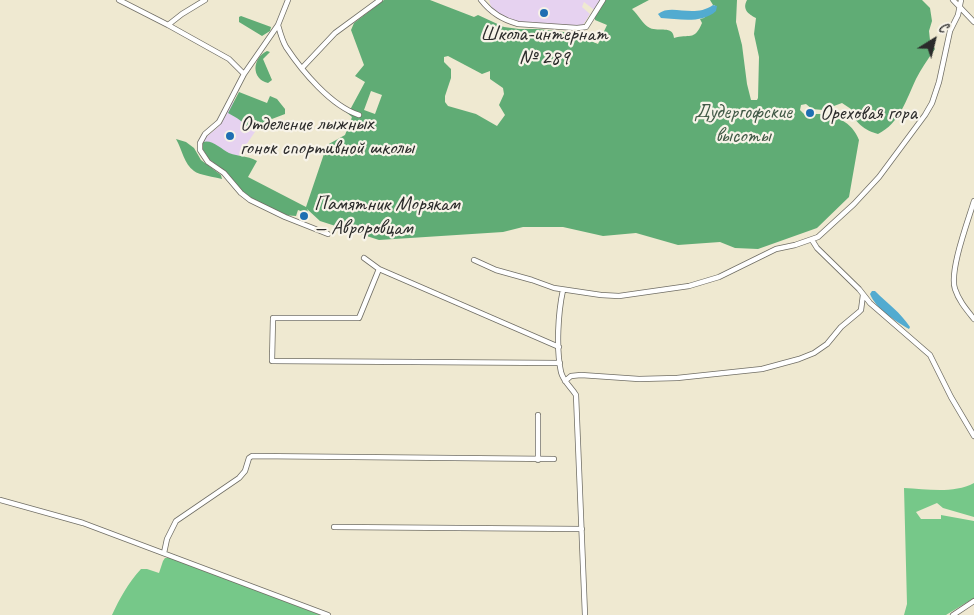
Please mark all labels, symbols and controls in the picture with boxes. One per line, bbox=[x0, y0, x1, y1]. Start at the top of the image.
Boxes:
marker: Школа-интернат № 289 bbox=[538, 7, 550, 19]
north arrow bbox=[909, 15, 959, 65]
text: С bbox=[935, 19, 951, 36]
place label: Школа-интернат № 289 bbox=[480, 21, 608, 71]
park label: Дудергофские высоты bbox=[694, 99, 792, 149]
place label: Ореховая гора bbox=[820, 100, 917, 126]
marker: Ореховая гора bbox=[804, 107, 816, 119]
place label: Отделение лыжных гонок спортивной школы bbox=[240, 111, 414, 161]
marker: Отделение лыжных гонок спортивной школы bbox=[224, 130, 236, 142]
place label: Памятник Морякам — Авроровцам bbox=[314, 191, 459, 241]
marker: Памятник Морякам — Авроровцам bbox=[298, 210, 310, 222]

